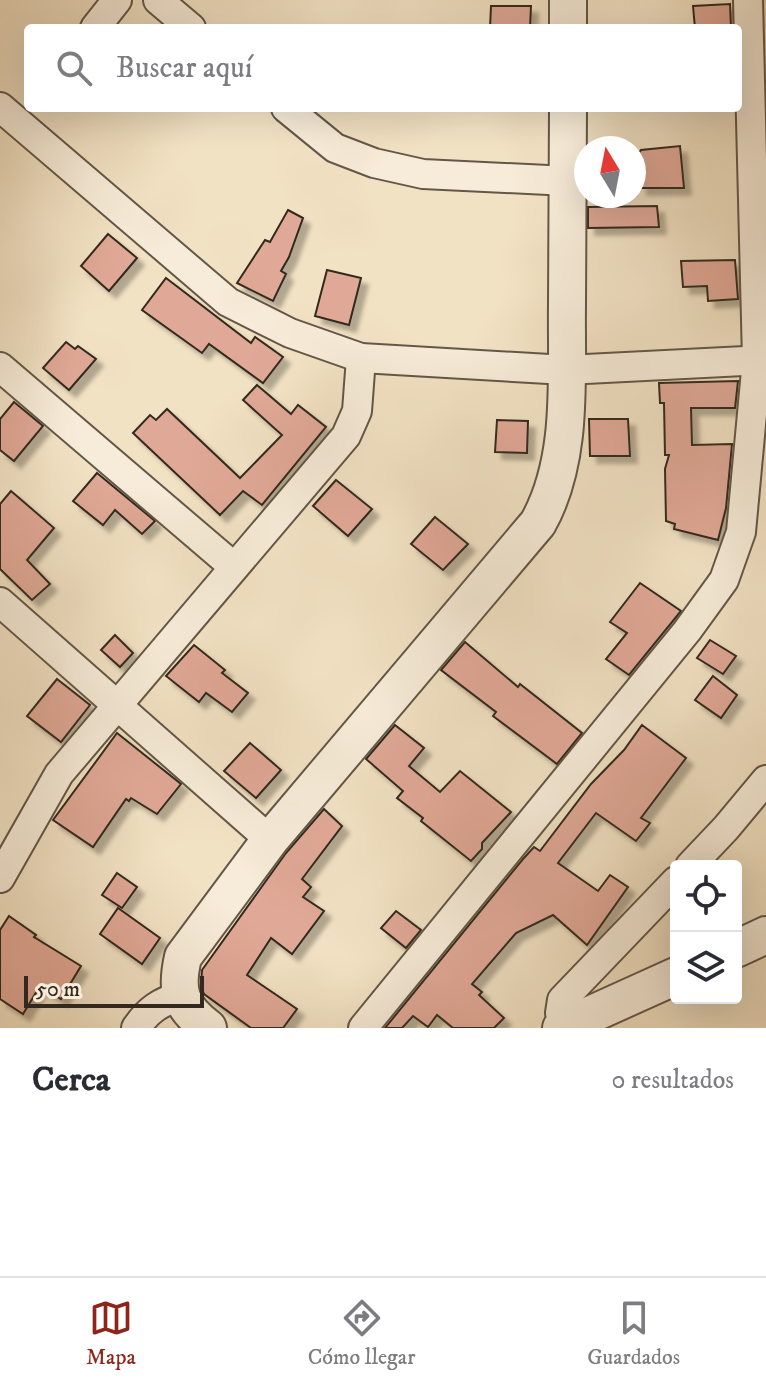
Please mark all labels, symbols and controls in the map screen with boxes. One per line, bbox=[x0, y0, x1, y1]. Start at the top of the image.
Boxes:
search box bbox=[24, 24, 742, 112]
icon: search bbox=[52, 46, 96, 90]
text: Buscar aquí bbox=[116, 50, 253, 87]
north arrow bbox=[574, 136, 646, 208]
map controls bbox=[670, 860, 742, 1004]
button: locate bbox=[670, 860, 742, 932]
button: layers bbox=[670, 932, 742, 1004]
scale bar bbox=[24, 972, 204, 1008]
text: 50 m bbox=[36, 976, 80, 1003]
text: Cerca bbox=[32, 1059, 110, 1101]
text: 0 resultados bbox=[611, 1064, 734, 1097]
tab: Mapa bbox=[86, 1296, 136, 1371]
tab: Cómo llegar bbox=[308, 1296, 415, 1371]
tab: Guardados bbox=[587, 1296, 680, 1371]

